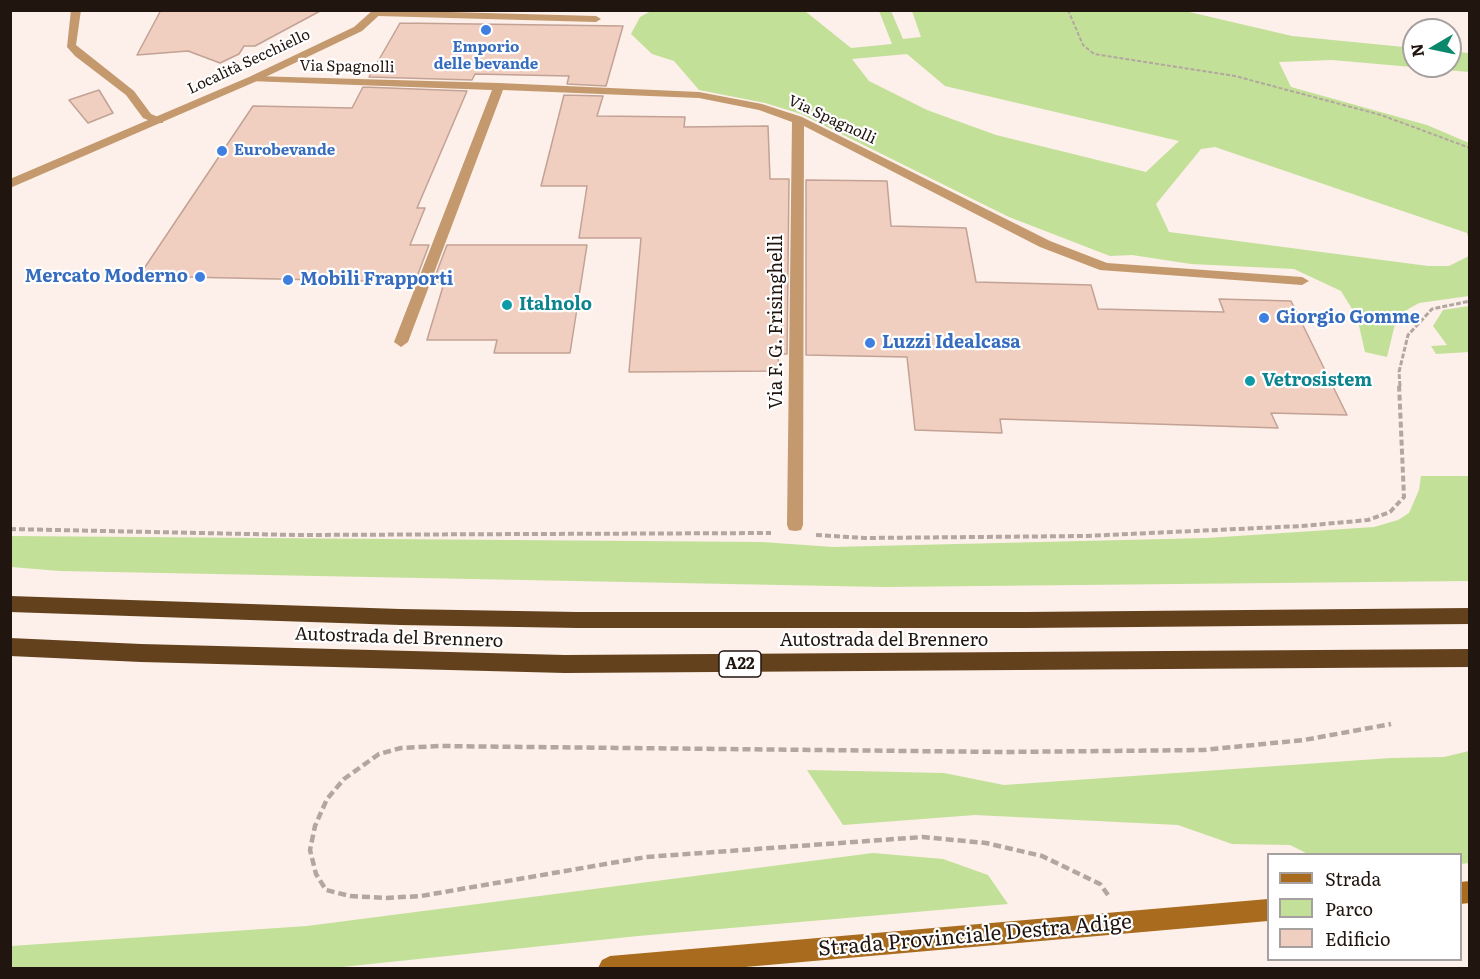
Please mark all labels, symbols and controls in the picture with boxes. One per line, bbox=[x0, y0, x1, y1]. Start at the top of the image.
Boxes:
north arrow bbox=[1402, 18, 1462, 78]
marker: Emporio delle bevande bbox=[479, 23, 493, 37]
street label: Località Secchiello bbox=[185, 26, 313, 98]
place label: Emporio delle bevande bbox=[434, 39, 538, 74]
text: N bbox=[1403, 42, 1429, 59]
street label: Via Spagnolli bbox=[299, 57, 395, 77]
street label: Via Spagnolli bbox=[785, 92, 879, 148]
place label: Eurobevande bbox=[234, 142, 335, 160]
marker: Eurobevande bbox=[215, 144, 229, 158]
street label: Via F. G. Frisinghelli bbox=[766, 235, 788, 409]
place label: Mercato Moderno bbox=[25, 266, 188, 288]
place label: Mobili Frapporti bbox=[300, 269, 453, 291]
marker: Mercato Moderno bbox=[193, 270, 207, 284]
marker: Mobili Frapporti bbox=[281, 273, 295, 287]
place label: Italnolo bbox=[519, 294, 592, 316]
marker: Italnolo bbox=[500, 298, 514, 312]
place label: Giorgio Gomme bbox=[1276, 307, 1420, 329]
marker: Giorgio Gomme bbox=[1257, 311, 1271, 325]
place label: Luzzi Idealcasa bbox=[882, 332, 1021, 354]
marker: Luzzi Idealcasa bbox=[863, 336, 877, 350]
place label: Vetrosistem bbox=[1262, 370, 1372, 392]
marker: Vetrosistem bbox=[1243, 374, 1257, 388]
street label: Autostrada del Brennero bbox=[294, 624, 504, 652]
street label: Autostrada del Brennero bbox=[780, 630, 988, 652]
road number: A22 bbox=[719, 651, 761, 677]
legend bbox=[1267, 853, 1462, 961]
text: Strada bbox=[1325, 865, 1381, 892]
text: Parco bbox=[1325, 895, 1373, 922]
street label: Strada Provinciale Destra Adige bbox=[817, 910, 1133, 962]
text: Edificio bbox=[1325, 925, 1391, 952]

